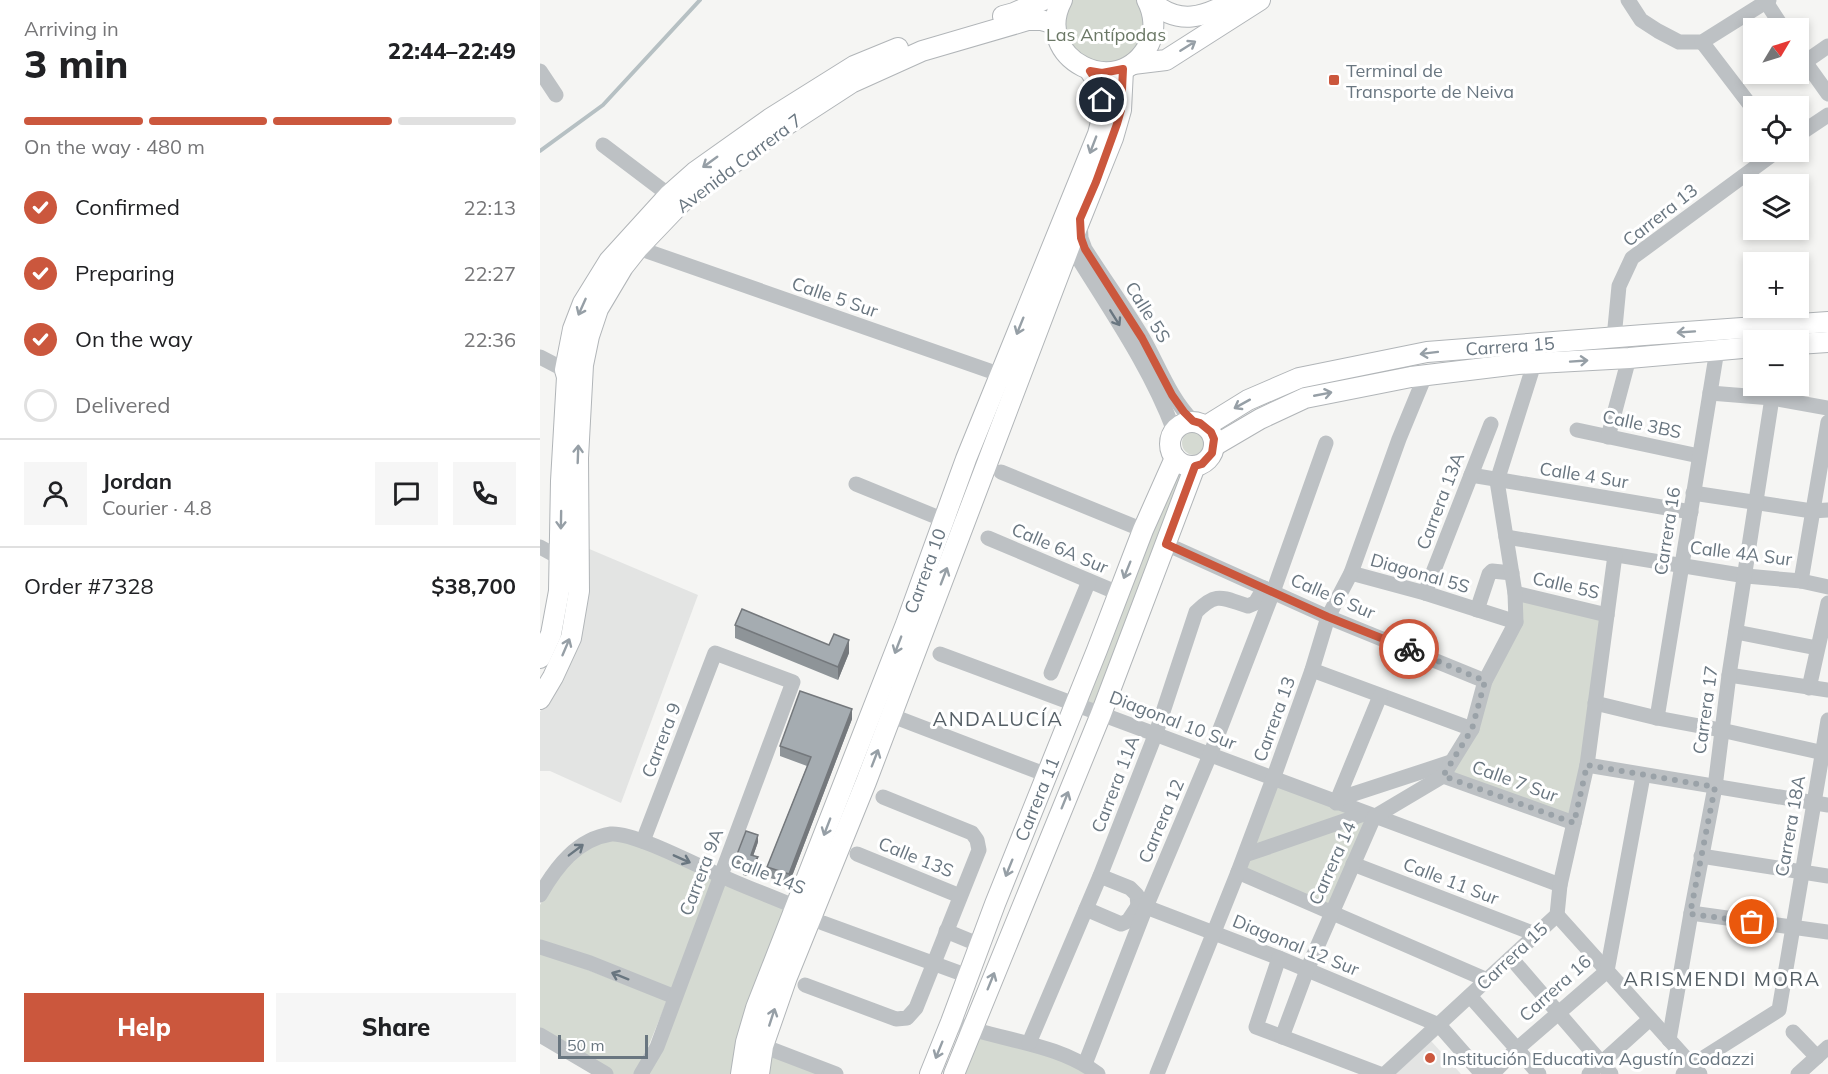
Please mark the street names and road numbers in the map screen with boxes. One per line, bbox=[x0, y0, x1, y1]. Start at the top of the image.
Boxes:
street label: Avenida Carrera 7 bbox=[672, 108, 806, 218]
street label: Carrera 13 bbox=[1618, 179, 1702, 251]
street label: Calle 5 Sur bbox=[789, 272, 881, 323]
street label: Calle 5S bbox=[1120, 277, 1176, 347]
street label: Carrera 15 bbox=[1465, 331, 1555, 361]
street label: Calle 3BS bbox=[1600, 404, 1684, 444]
street label: Carrera 13A bbox=[1411, 449, 1469, 553]
street label: Calle 4 Sur bbox=[1538, 457, 1630, 493]
street label: Carrera 16 bbox=[1649, 485, 1685, 577]
street label: Calle 6A Sur bbox=[1008, 517, 1112, 579]
street label: Carrera 10 bbox=[899, 525, 951, 617]
street label: Calle 4A Sur bbox=[1689, 535, 1794, 571]
street label: Diagonal 5S bbox=[1368, 548, 1472, 598]
street label: Calle 5S bbox=[1530, 566, 1602, 604]
street label: Calle 6 Sur bbox=[1287, 568, 1379, 624]
street label: Carrera 17 bbox=[1687, 664, 1723, 756]
street label: Carrera 13 bbox=[1248, 673, 1300, 765]
street label: Diagonal 10 Sur bbox=[1106, 685, 1240, 755]
street label: Carrera 9 bbox=[636, 699, 686, 781]
street label: Carrera 11A bbox=[1086, 732, 1144, 836]
street label: Carrera 11 bbox=[1010, 753, 1064, 845]
street label: Calle 7 Sur bbox=[1469, 755, 1561, 807]
street label: Carrera 18A bbox=[1770, 774, 1810, 878]
street label: Carrera 12 bbox=[1133, 775, 1189, 867]
street label: Carrera 14 bbox=[1303, 817, 1361, 908]
street label: Carrera 9A bbox=[674, 825, 728, 919]
street label: Calle 13S bbox=[875, 832, 957, 882]
street label: Calle 14S bbox=[727, 849, 809, 899]
street label: Calle 11 Sur bbox=[1400, 852, 1502, 910]
street label: Diagonal 12 Sur bbox=[1229, 909, 1363, 981]
street label: Carrera 15 bbox=[1472, 917, 1553, 995]
street label: Carrera 16 bbox=[1514, 950, 1596, 1026]

